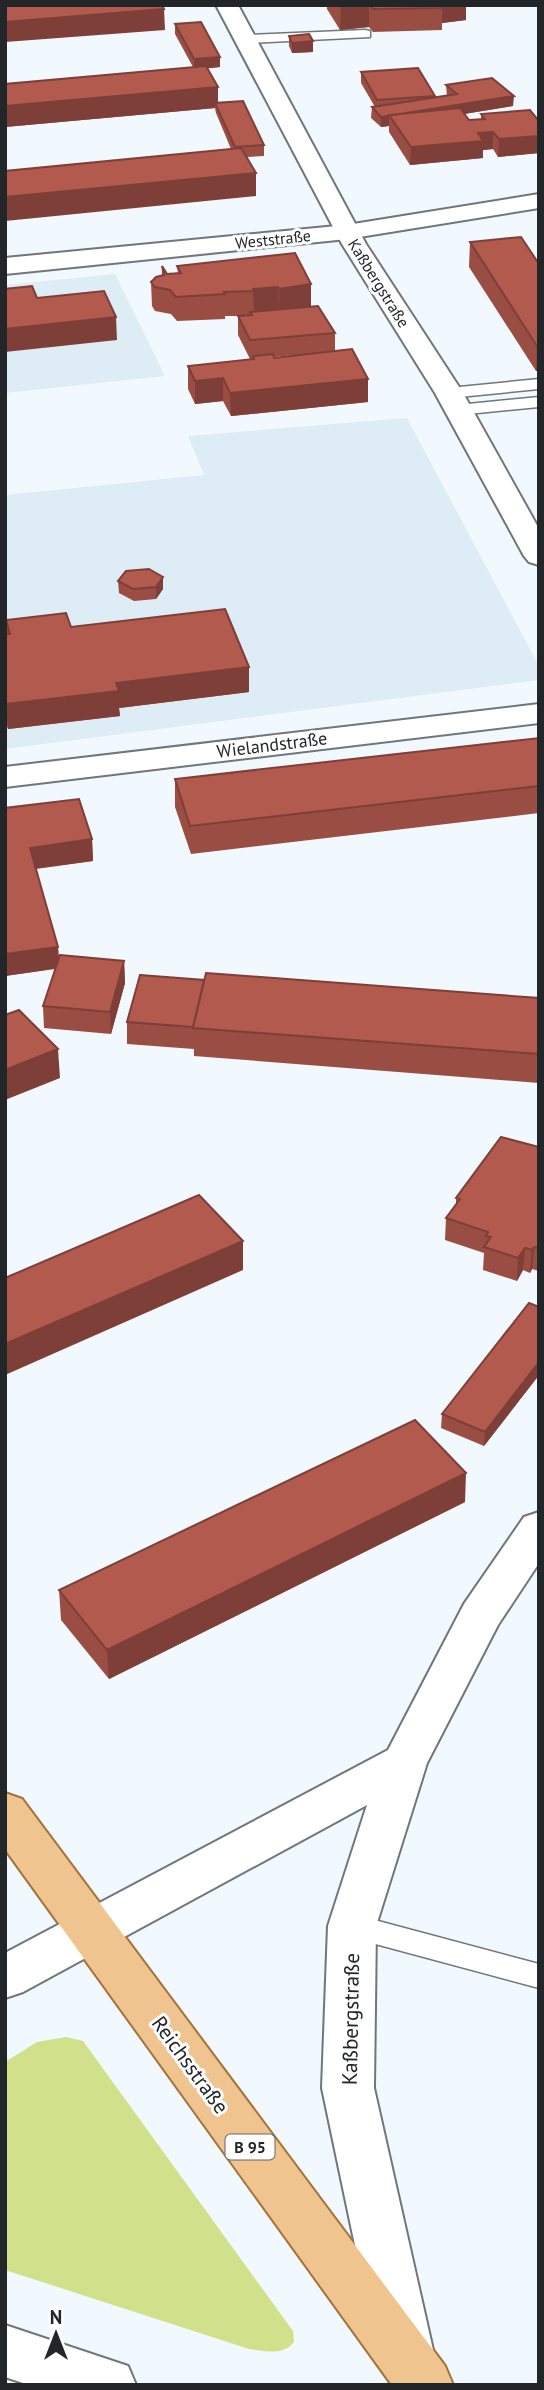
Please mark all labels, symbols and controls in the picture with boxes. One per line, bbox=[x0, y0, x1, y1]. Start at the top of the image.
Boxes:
street label: Weststraße bbox=[234, 225, 312, 253]
street label: Kaßbergstraße bbox=[344, 235, 414, 331]
street label: Wielandstraße bbox=[215, 726, 328, 763]
street label: Kaßbergstraße bbox=[336, 1953, 365, 2085]
street label: Reichsstraße bbox=[146, 2011, 235, 2119]
road number: B 95 bbox=[226, 2134, 274, 2160]
north arrow bbox=[21, 2299, 91, 2369]
text: N bbox=[50, 2305, 62, 2329]

